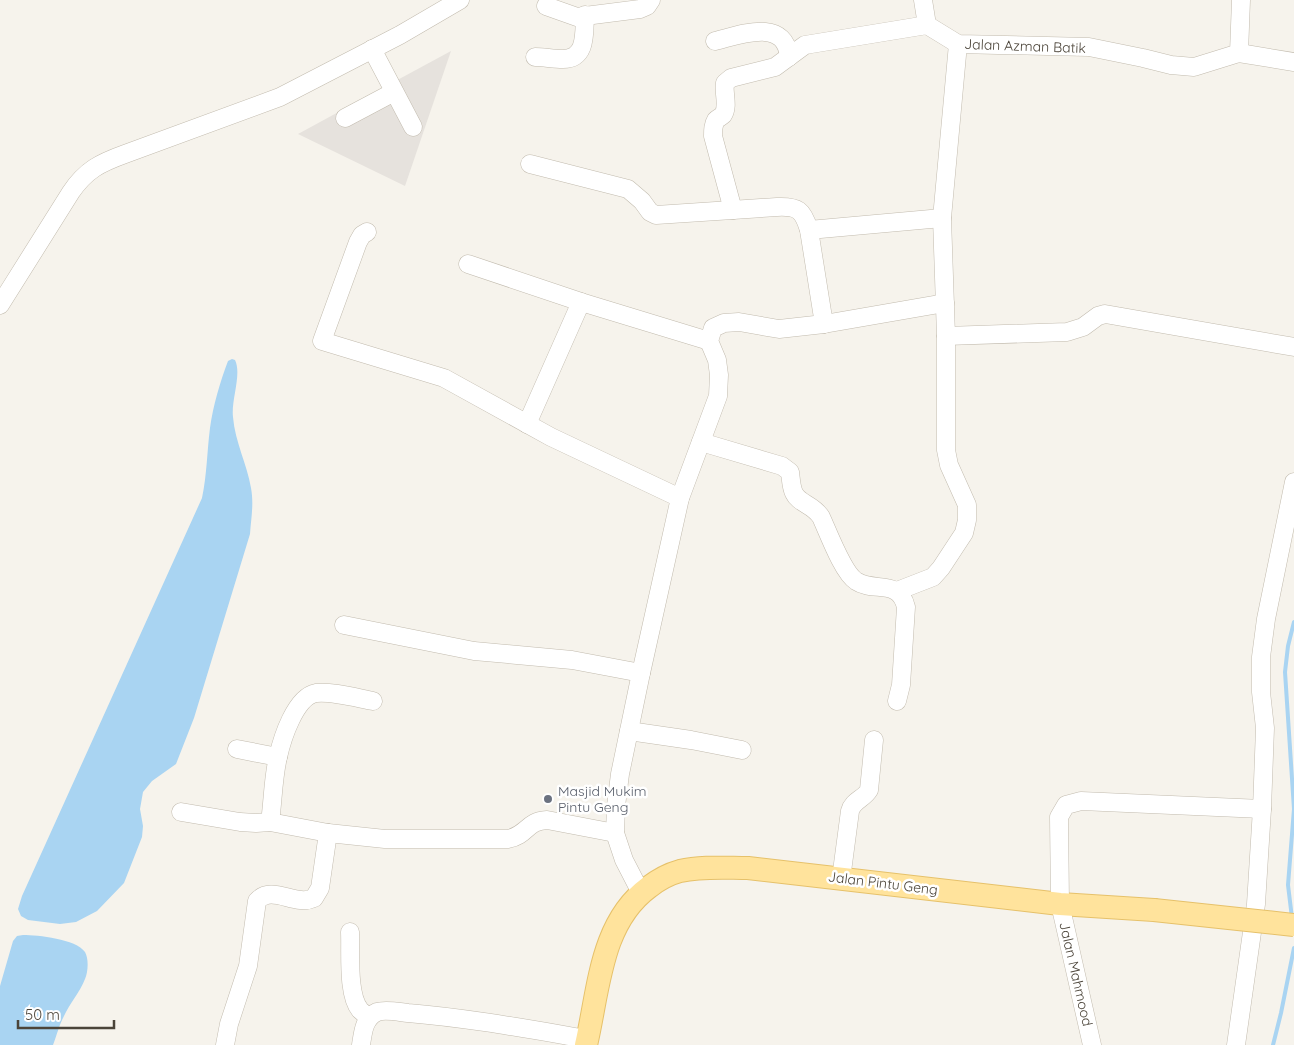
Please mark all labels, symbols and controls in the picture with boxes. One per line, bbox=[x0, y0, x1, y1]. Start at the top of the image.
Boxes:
street label: Jalan Azman Batik bbox=[964, 35, 1086, 57]
place label: Masjid Mukim Pintu Geng bbox=[558, 782, 647, 816]
marker: Masjid Mukim Pintu Geng bbox=[542, 793, 554, 805]
street label: Jalan Pintu Geng bbox=[827, 867, 939, 899]
street label: Jalan Mahmood bbox=[1055, 920, 1097, 1028]
scale bar bbox=[18, 998, 114, 1030]
text: 50 m bbox=[25, 1005, 60, 1024]

